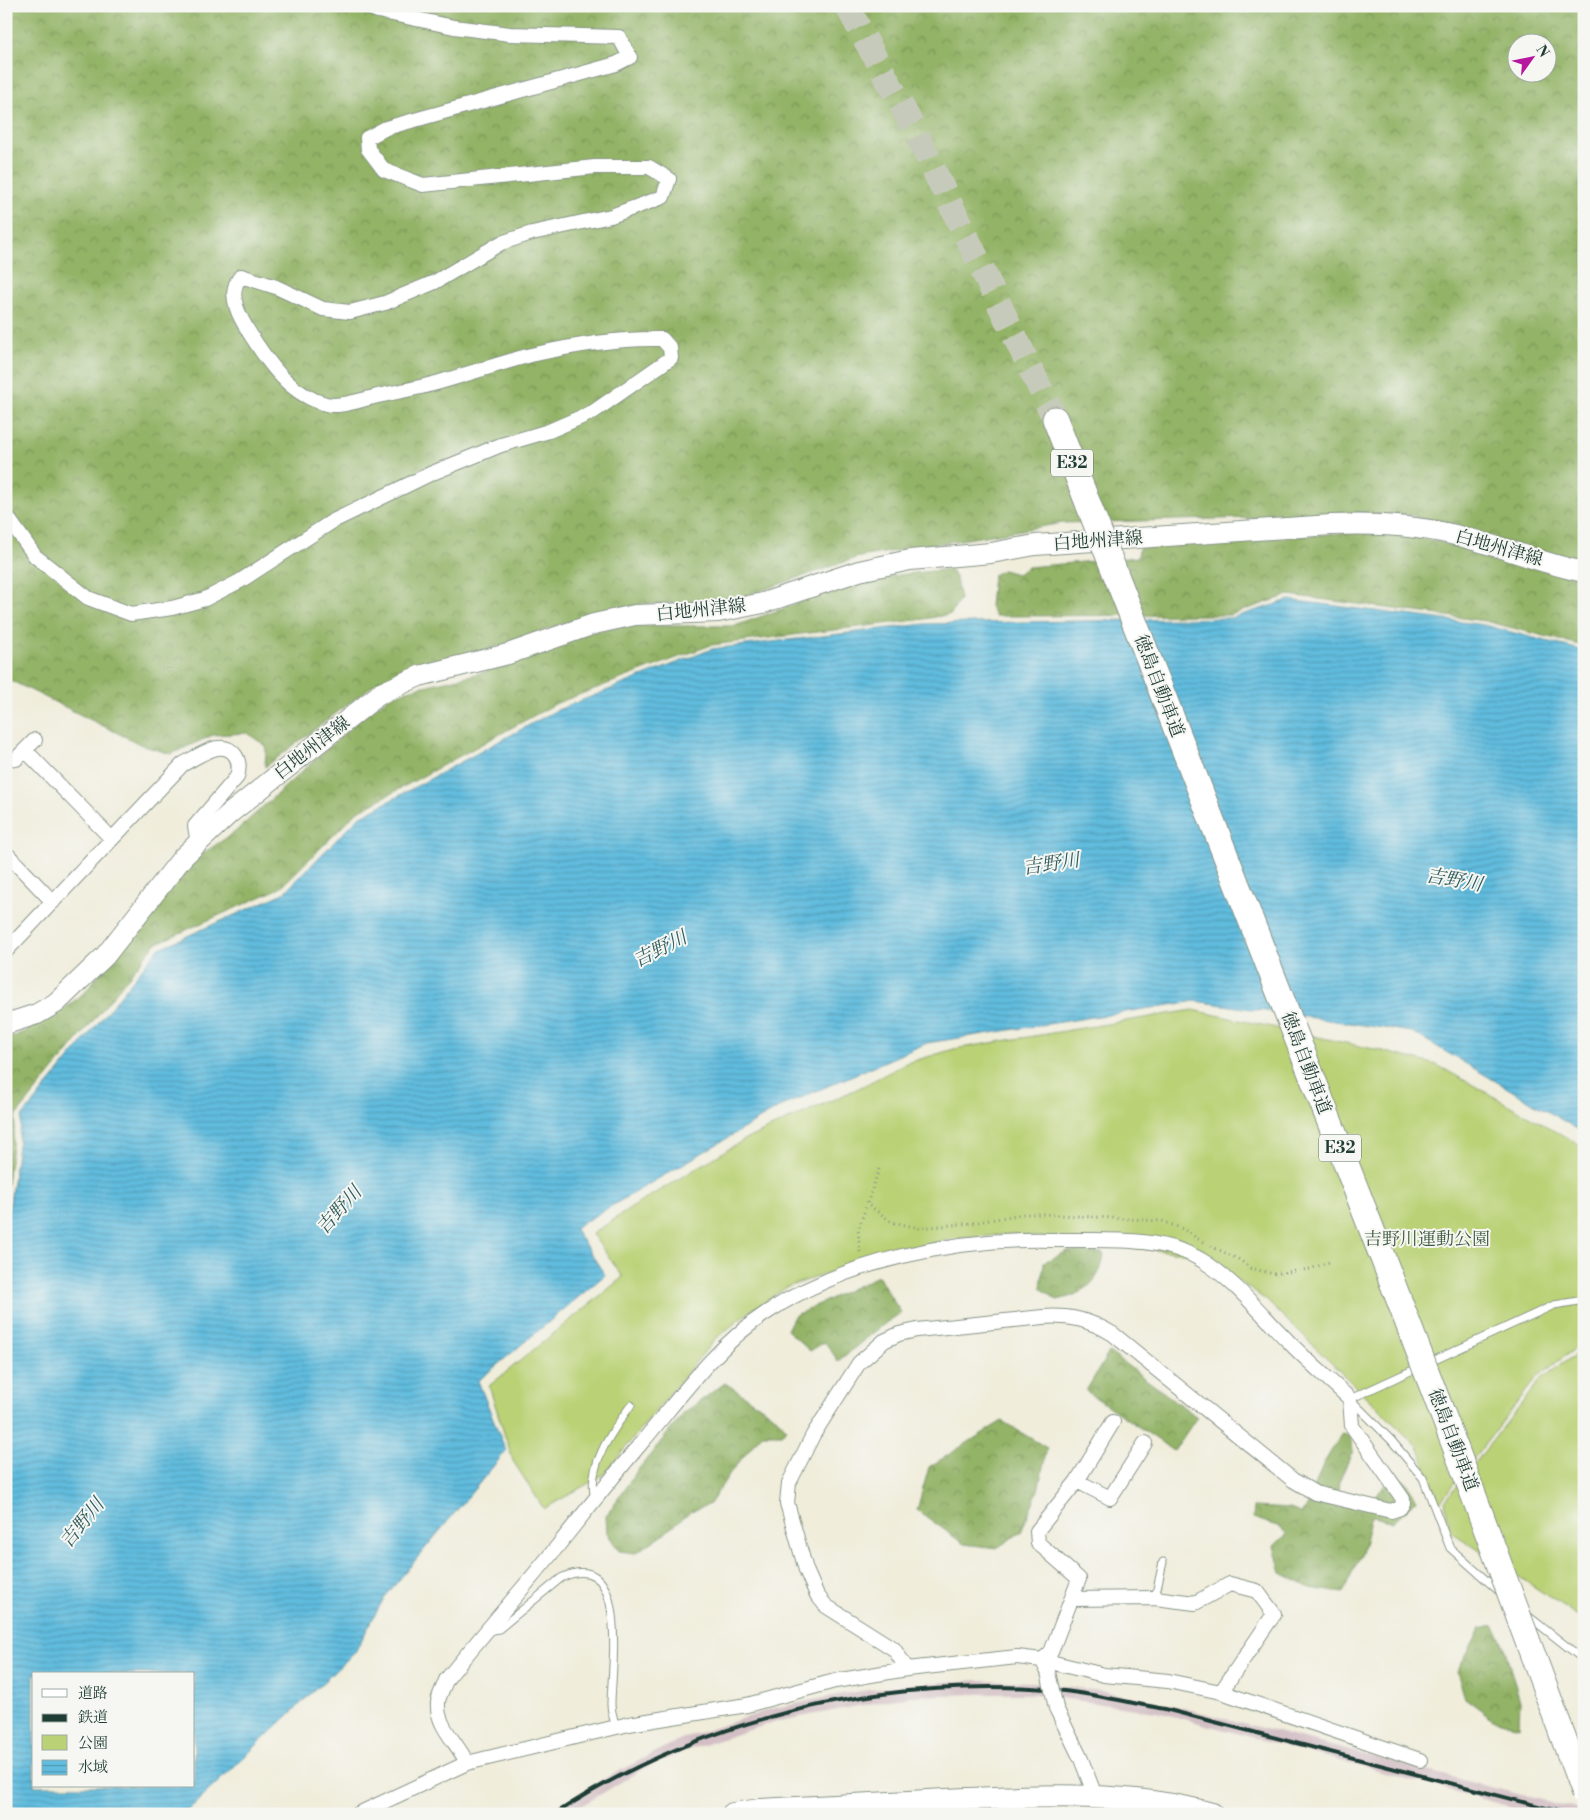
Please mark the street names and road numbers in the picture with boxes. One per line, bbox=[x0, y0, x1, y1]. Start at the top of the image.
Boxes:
road number: E32 bbox=[1051, 449, 1093, 476]
street label: 白地州津線 bbox=[1453, 525, 1545, 571]
street label: 白地州津線 bbox=[1052, 526, 1144, 556]
street label: 白地州津線 bbox=[655, 594, 747, 626]
street label: 徳島自動車道 bbox=[1129, 631, 1189, 741]
street label: 白地州津線 bbox=[269, 711, 355, 785]
street label: 徳島自動車道 bbox=[1276, 1008, 1336, 1118]
road number: E32 bbox=[1319, 1134, 1361, 1162]
street label: 徳島自動車道 bbox=[1423, 1385, 1483, 1495]

